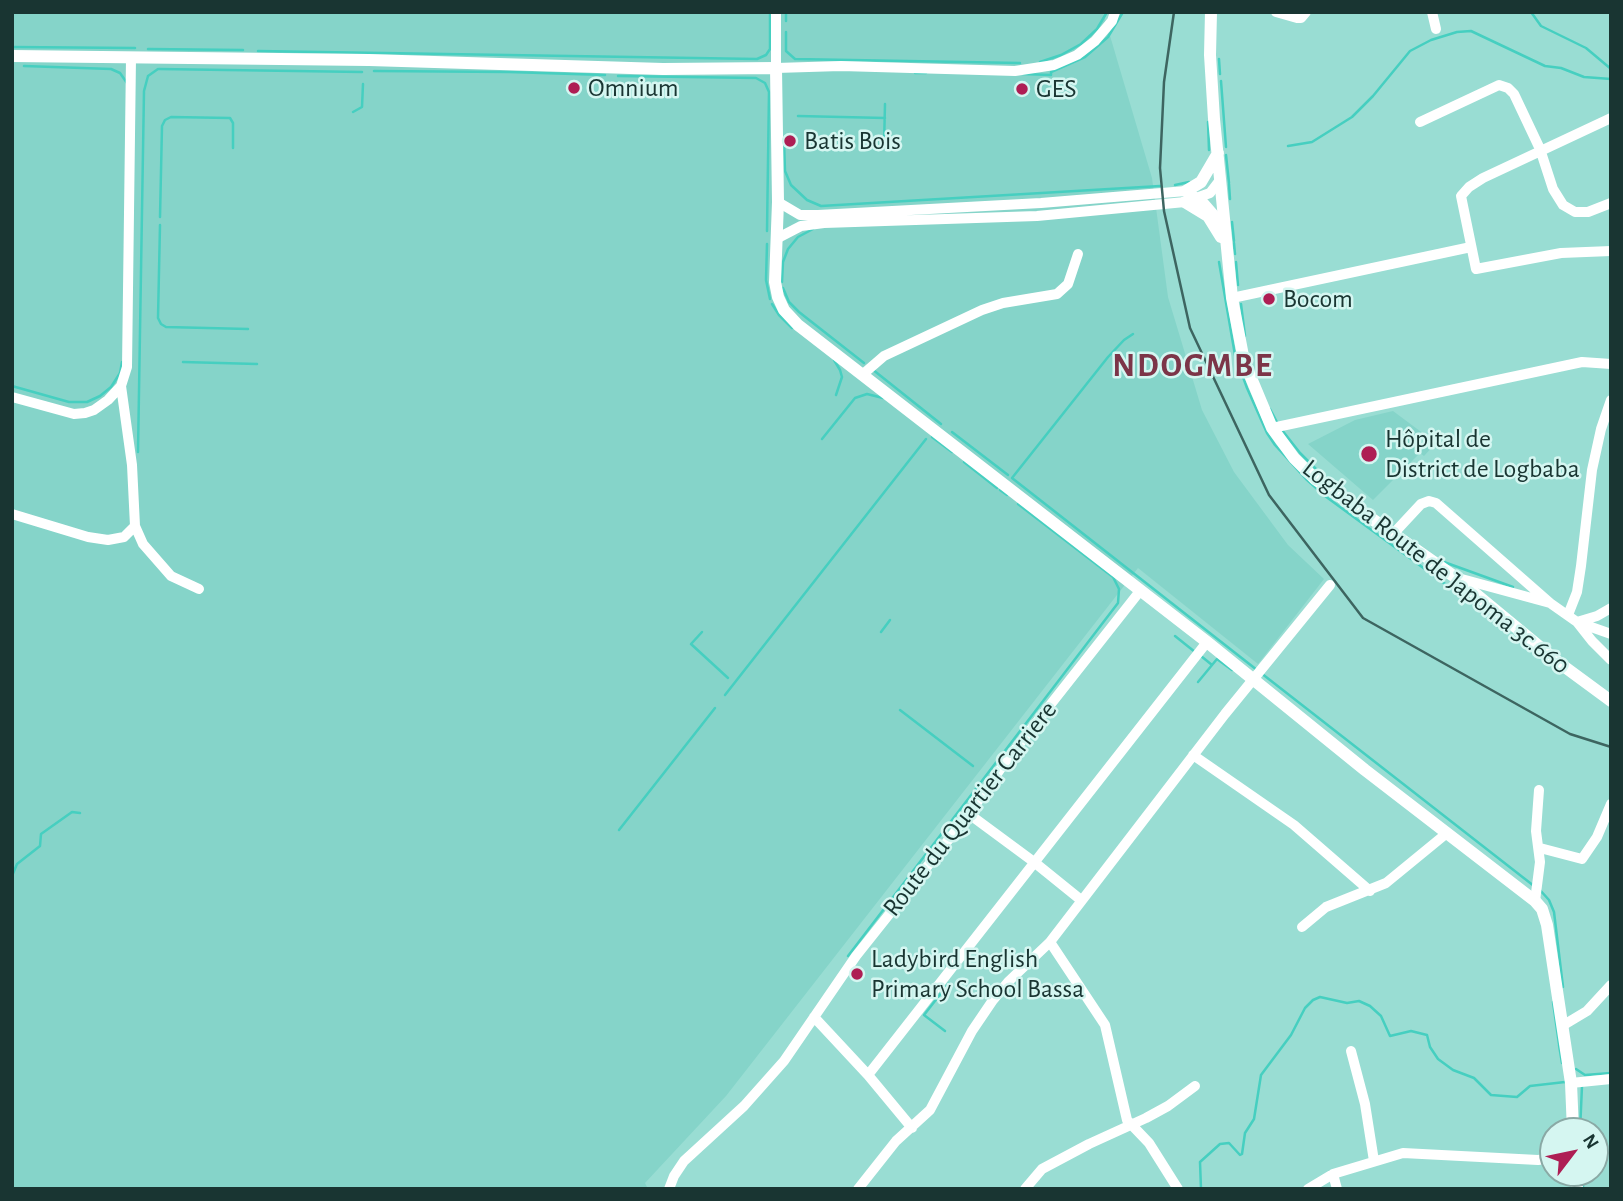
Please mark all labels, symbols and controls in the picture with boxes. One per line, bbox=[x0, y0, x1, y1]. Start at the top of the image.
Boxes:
place label: Omnium bbox=[588, 72, 679, 104]
place label: GES bbox=[1036, 73, 1076, 105]
marker: Omnium bbox=[566, 80, 582, 96]
marker: GES bbox=[1014, 81, 1030, 97]
place label: Batis Bois bbox=[804, 125, 901, 157]
marker: Batis Bois bbox=[782, 133, 798, 149]
place label: Bocom bbox=[1283, 283, 1353, 315]
marker: Bocom bbox=[1261, 291, 1277, 307]
district label: NDOGMBE bbox=[1113, 346, 1273, 386]
place label: Hôpital de District de Logbaba bbox=[1385, 423, 1580, 485]
marker: Hôpital de District de Logbaba bbox=[1359, 444, 1379, 464]
street label: Logbaba Route de Japoma 3c.660 bbox=[1296, 453, 1576, 681]
street label: Route du Quartier Carriere bbox=[876, 695, 1064, 923]
place label: Ladybird English Primary School Bassa bbox=[871, 943, 1084, 1004]
marker: Ladybird English Primary School Bassa bbox=[849, 966, 865, 982]
north arrow bbox=[1539, 1117, 1609, 1187]
text: N bbox=[1579, 1131, 1602, 1152]

